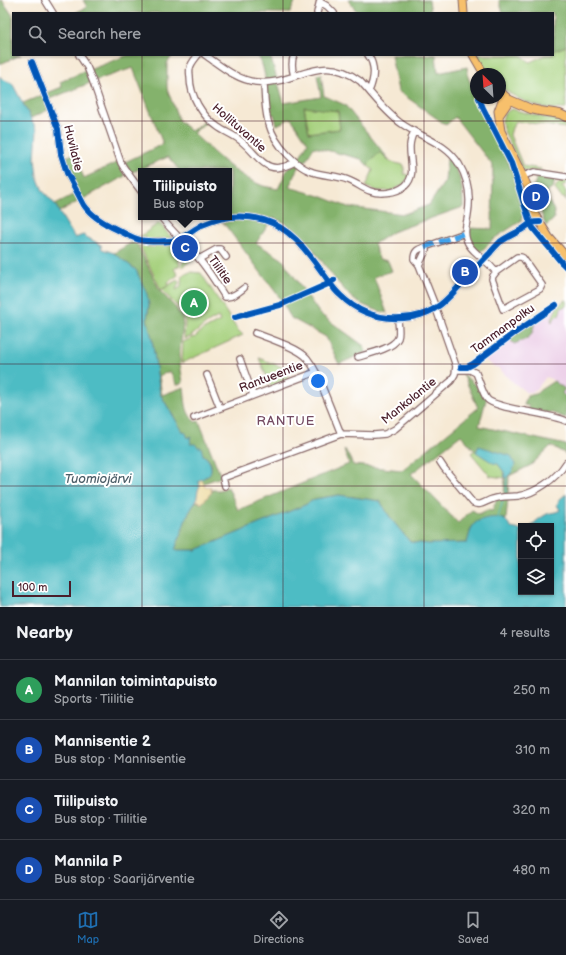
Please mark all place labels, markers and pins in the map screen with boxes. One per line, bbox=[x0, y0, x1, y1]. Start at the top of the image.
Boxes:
pin: D bbox=[523, 182, 549, 212]
pin: C bbox=[172, 233, 198, 263]
pin: B bbox=[452, 257, 478, 287]
pin: A bbox=[181, 288, 207, 318]

